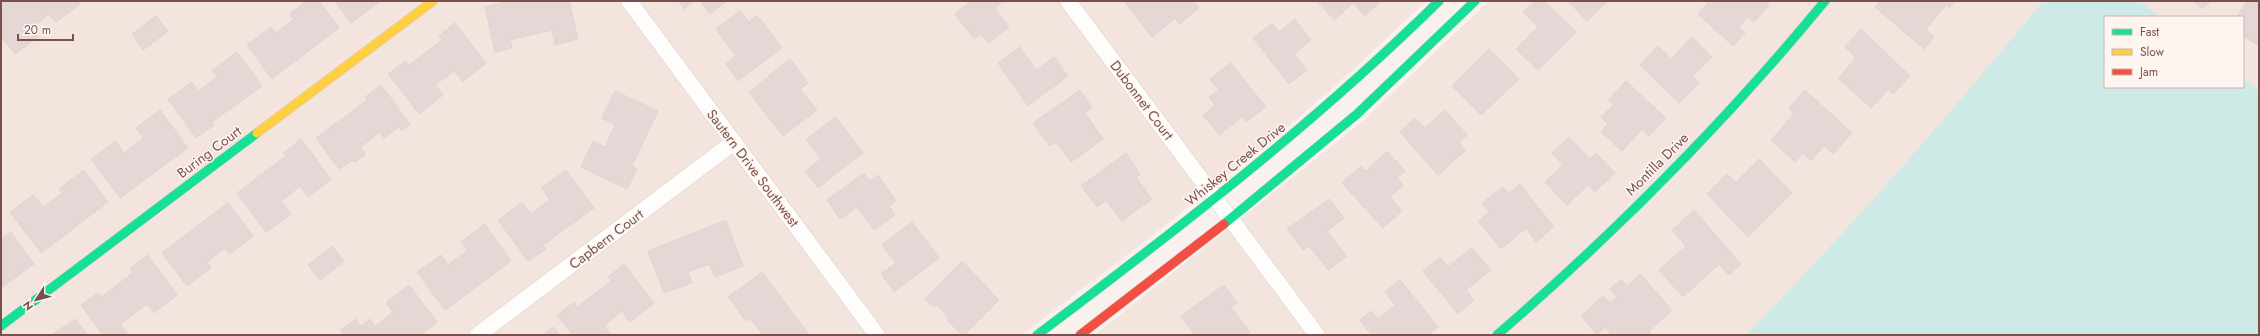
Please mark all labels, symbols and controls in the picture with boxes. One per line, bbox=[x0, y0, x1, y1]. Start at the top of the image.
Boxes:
scale bar bbox=[18, 16, 73, 42]
legend bbox=[2104, 16, 2244, 88]
text: 20 m bbox=[24, 21, 51, 39]
text: Fast bbox=[2140, 23, 2159, 41]
text: Slow bbox=[2140, 43, 2165, 61]
street label: Dubonnet Court bbox=[1106, 56, 1179, 144]
text: Jam bbox=[2138, 63, 2158, 81]
street label: Sautern Drive Southwest bbox=[702, 105, 804, 232]
street label: Whiskey Creek Drive bbox=[1181, 117, 1289, 211]
street label: Buring Court bbox=[173, 121, 246, 183]
street label: Montilla Drive bbox=[1621, 128, 1693, 200]
street label: Capbern Court bbox=[565, 204, 648, 274]
north arrow bbox=[16, 280, 56, 320]
text: N bbox=[19, 298, 37, 314]

